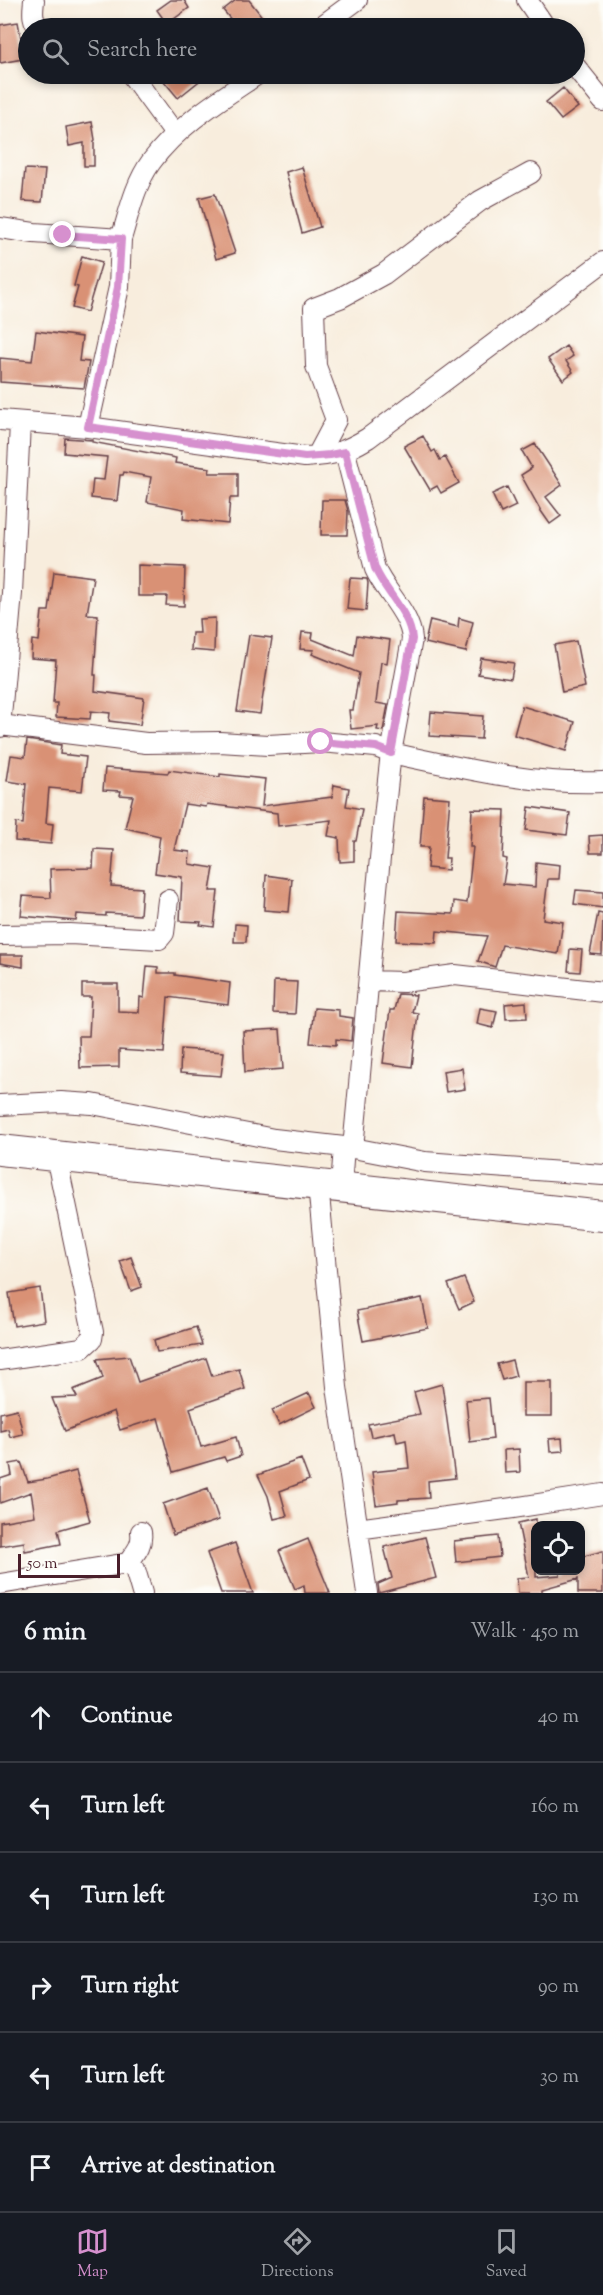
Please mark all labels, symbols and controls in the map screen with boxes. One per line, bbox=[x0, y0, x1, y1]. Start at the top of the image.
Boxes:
search box bbox=[18, 18, 585, 84]
icon: search bbox=[39, 35, 72, 68]
text: Search here bbox=[87, 35, 197, 67]
route end bbox=[49, 221, 75, 247]
route start bbox=[307, 728, 333, 754]
map controls bbox=[531, 1521, 585, 1575]
button: locate bbox=[531, 1521, 585, 1575]
scale bar bbox=[18, 1551, 120, 1578]
text: 50 m bbox=[27, 1553, 58, 1576]
text: 6 min bbox=[24, 1614, 87, 1651]
text: Walk · 450 m bbox=[470, 1618, 579, 1647]
icon: ahead bbox=[24, 1701, 57, 1734]
text: Continue bbox=[81, 1701, 172, 1733]
text: 40 m bbox=[538, 1703, 579, 1732]
icon: left bbox=[24, 1791, 57, 1824]
text: Turn left bbox=[81, 1791, 164, 1823]
text: 160 m bbox=[531, 1793, 579, 1822]
icon: left bbox=[24, 1881, 57, 1914]
text: Turn left bbox=[81, 1881, 164, 1913]
text: 130 m bbox=[533, 1883, 579, 1912]
icon: right bbox=[24, 1971, 57, 2004]
text: Turn right bbox=[81, 1971, 178, 2003]
text: 90 m bbox=[538, 1973, 579, 2002]
icon: left bbox=[24, 2061, 57, 2094]
text: Turn left bbox=[81, 2061, 164, 2093]
text: 30 m bbox=[540, 2063, 579, 2092]
icon: arrive bbox=[24, 2151, 57, 2184]
text: Arrive at destination bbox=[81, 2151, 276, 2183]
tab: Map bbox=[76, 2225, 109, 2284]
tab: Directions bbox=[261, 2225, 334, 2284]
tab: Saved bbox=[486, 2225, 527, 2284]

